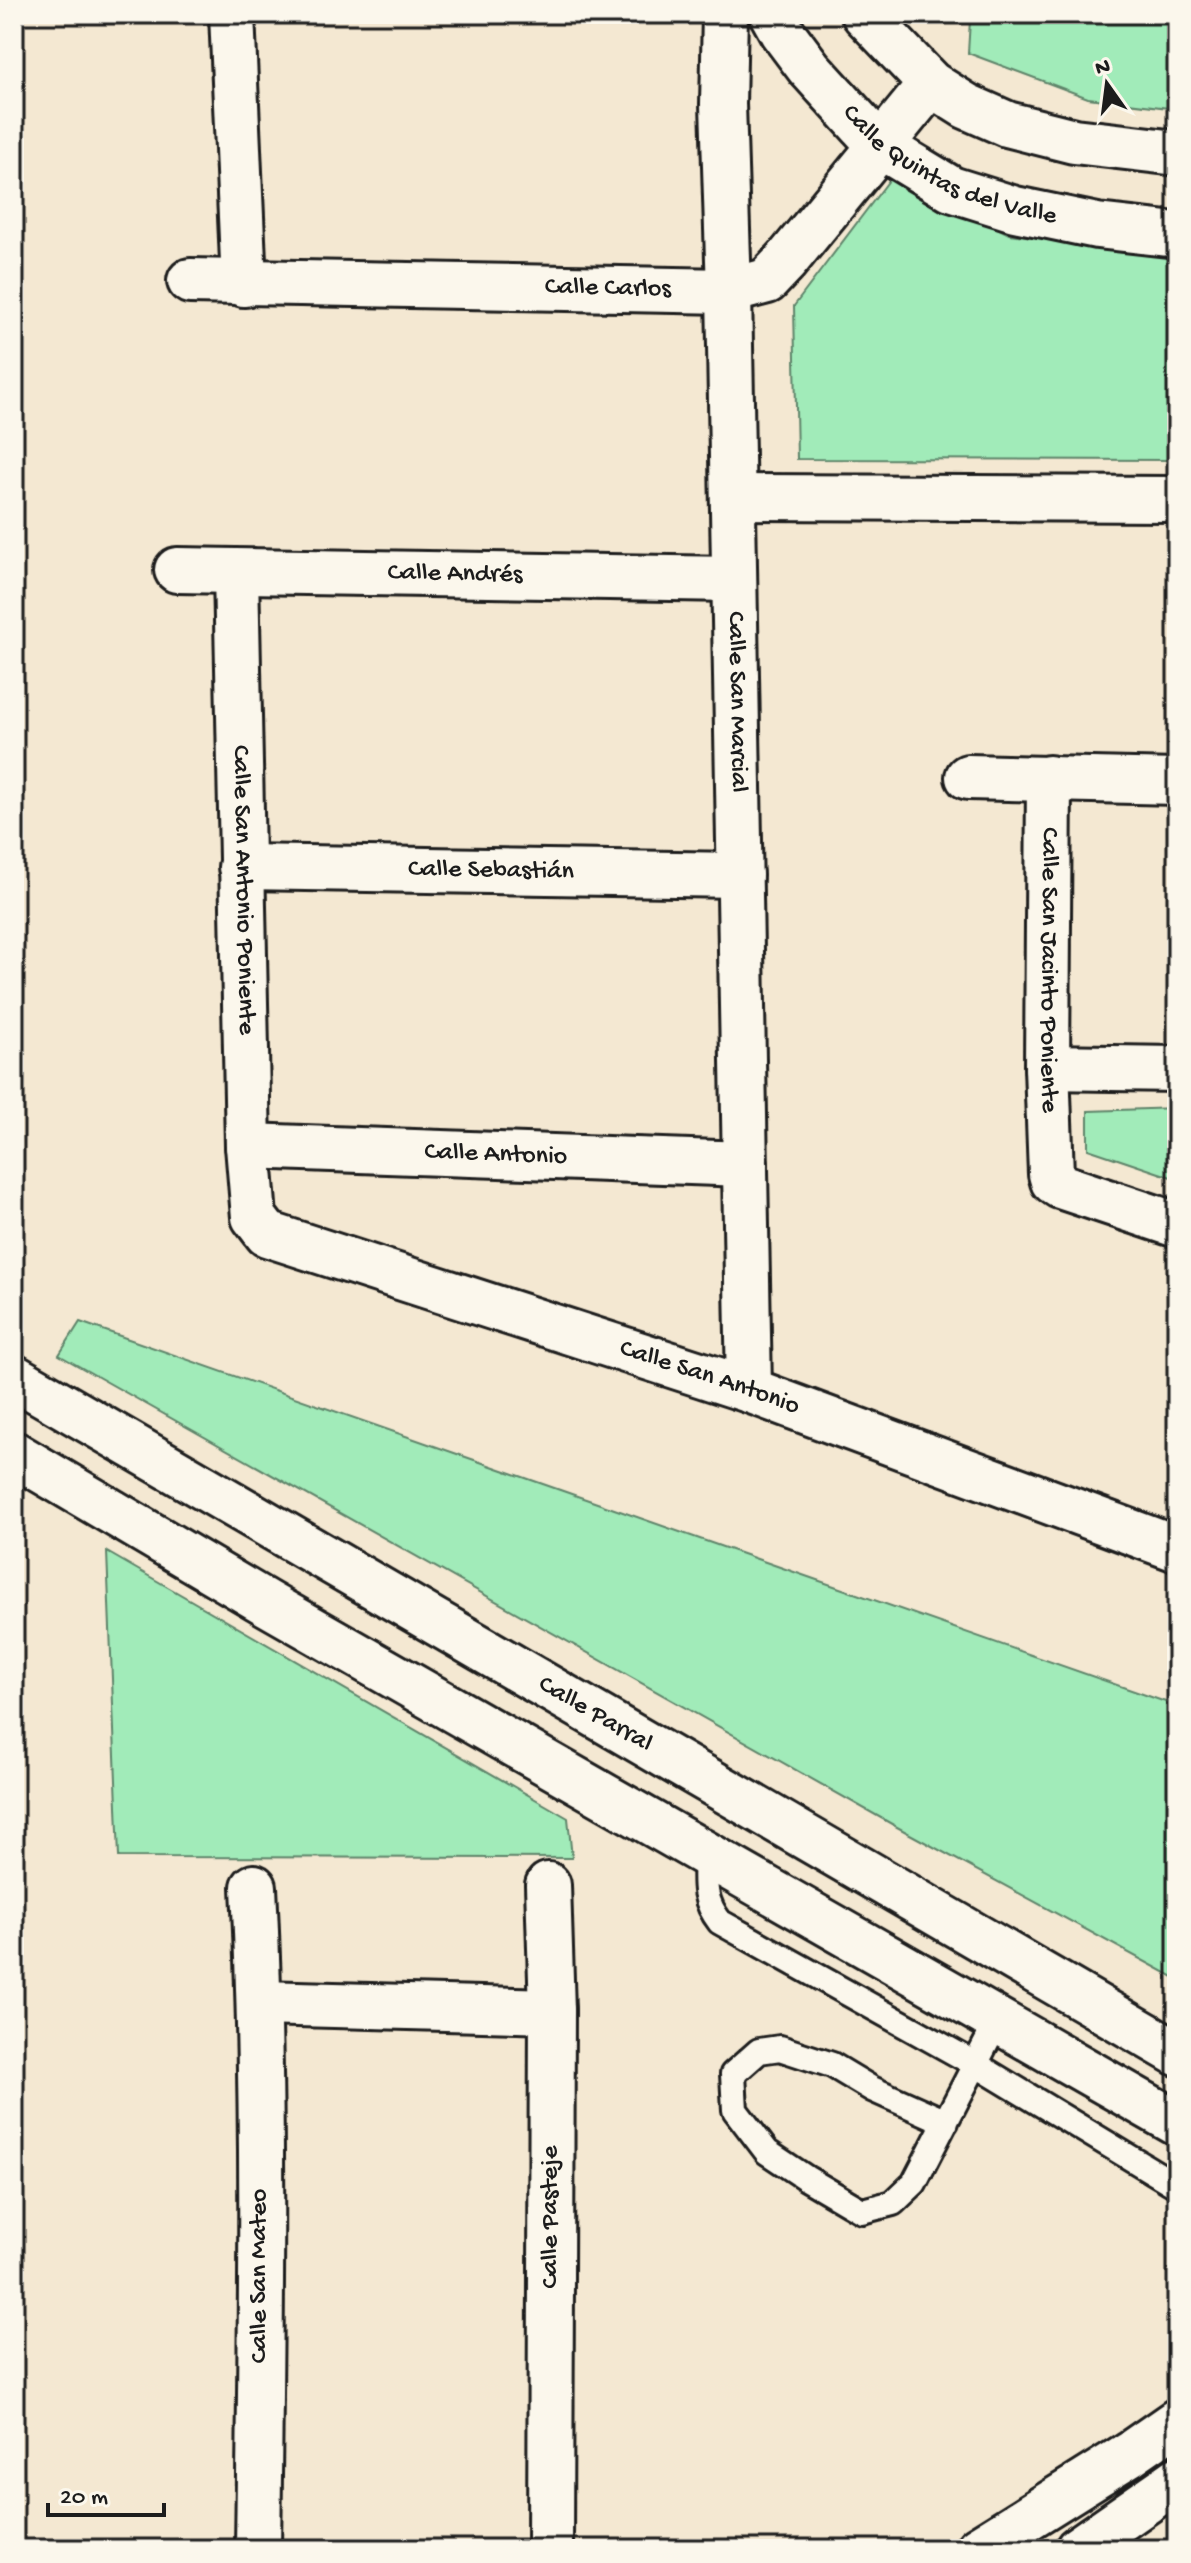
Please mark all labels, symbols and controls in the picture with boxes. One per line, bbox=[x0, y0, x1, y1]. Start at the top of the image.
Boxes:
north arrow bbox=[1067, 44, 1147, 124]
text: N bbox=[1093, 54, 1113, 83]
street label: Calle Quintas del Valle bbox=[835, 98, 1060, 233]
street label: Calle Carlos bbox=[545, 272, 673, 305]
street label: Calle Andrés bbox=[387, 558, 524, 591]
street label: Calle San Marcial bbox=[719, 611, 754, 793]
street label: Calle San Antonio Poniente bbox=[224, 745, 261, 1036]
street label: Calle San Jacinto Poniente bbox=[1031, 827, 1064, 1114]
street label: Calle Sebastián bbox=[408, 854, 575, 888]
street label: Calle Antonio bbox=[424, 1137, 568, 1173]
street label: Calle San Antonio bbox=[615, 1334, 804, 1423]
street label: Calle Parral bbox=[532, 1669, 658, 1760]
street label: Calle Pasteje bbox=[536, 2145, 567, 2288]
street label: Calle San Mateo bbox=[245, 2189, 276, 2363]
scale bar bbox=[48, 2467, 164, 2517]
text: 20 m bbox=[60, 2484, 108, 2513]

